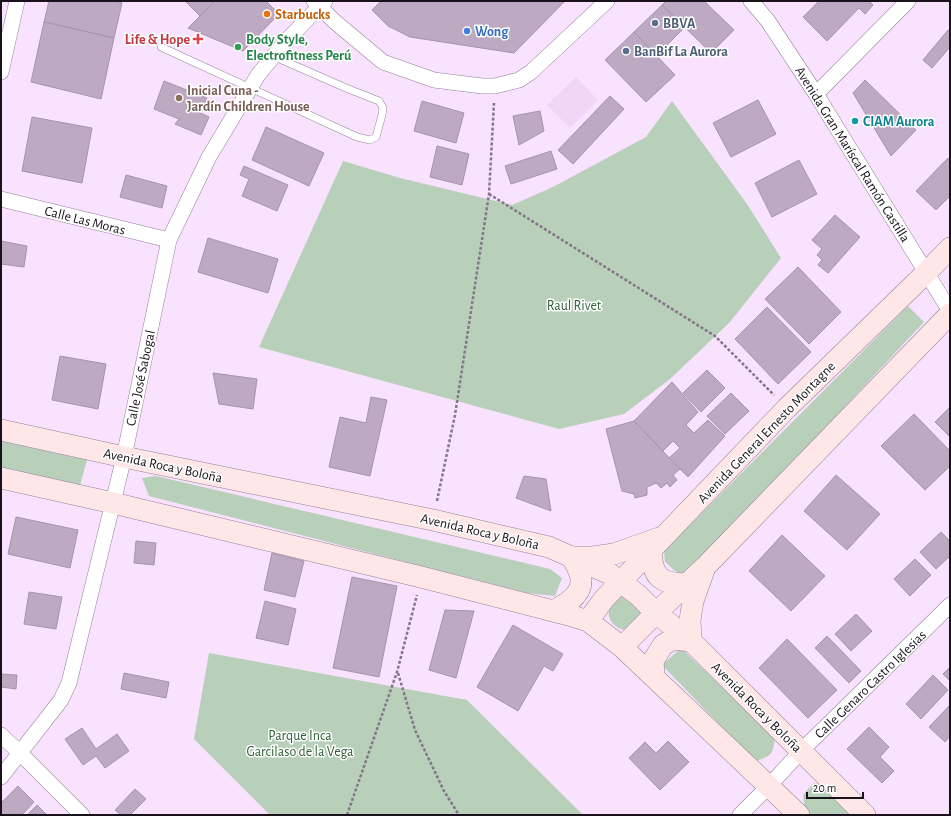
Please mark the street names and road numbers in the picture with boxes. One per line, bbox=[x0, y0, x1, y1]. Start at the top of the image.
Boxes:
street label: Avenida Gran Maríscal Ramón Castilla bbox=[792, 64, 912, 245]
street label: Calle Las Moras bbox=[43, 204, 127, 238]
street label: Calle José Sabogal bbox=[124, 329, 158, 427]
street label: Avenida General Ernesto Montagne bbox=[695, 359, 838, 506]
street label: Avenida Roca y Boloña bbox=[102, 447, 224, 486]
street label: Avenida Roca y Boloña bbox=[419, 512, 541, 553]
street label: Calle Genaro Castro Iglesias bbox=[812, 628, 929, 741]
street label: Avenida Roca y Boloña bbox=[708, 660, 804, 756]

